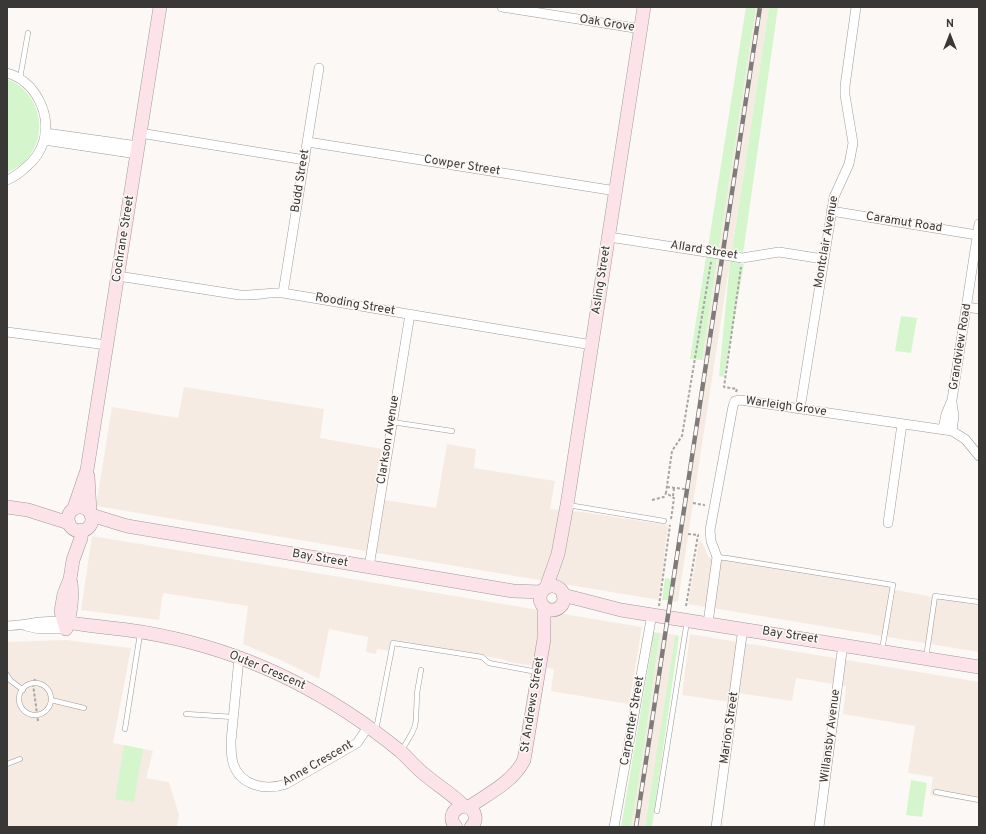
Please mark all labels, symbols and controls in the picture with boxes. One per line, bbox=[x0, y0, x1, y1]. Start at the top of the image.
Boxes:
street label: Oak Grove bbox=[578, 13, 636, 35]
north arrow bbox=[930, 16, 970, 56]
text: N bbox=[946, 17, 954, 31]
street label: Budd Street bbox=[289, 148, 313, 214]
street label: Cowper Street bbox=[423, 153, 501, 179]
street label: Cochrane Street bbox=[110, 195, 138, 283]
street label: Montclair Avenue bbox=[812, 195, 842, 289]
street label: Caramut Road bbox=[865, 210, 943, 236]
street label: Allard Street bbox=[669, 239, 739, 263]
street label: Asling Street bbox=[589, 245, 615, 315]
street label: Rooding Street bbox=[314, 291, 396, 319]
street label: Grandview Road bbox=[947, 303, 975, 391]
street label: Clarkson Avenue bbox=[375, 394, 403, 486]
street label: Warleigh Grove bbox=[745, 394, 827, 420]
street label: Bay Street bbox=[291, 547, 349, 571]
street label: Bay Street bbox=[761, 624, 819, 648]
street label: Outer Crescent bbox=[227, 648, 307, 694]
street label: St Andrews Street bbox=[518, 656, 548, 754]
street label: Carpenter Street bbox=[618, 675, 648, 767]
street label: Willansby Avenue bbox=[818, 688, 844, 784]
street label: Marion Street bbox=[718, 691, 742, 765]
street label: Anne Crescent bbox=[280, 738, 356, 790]

